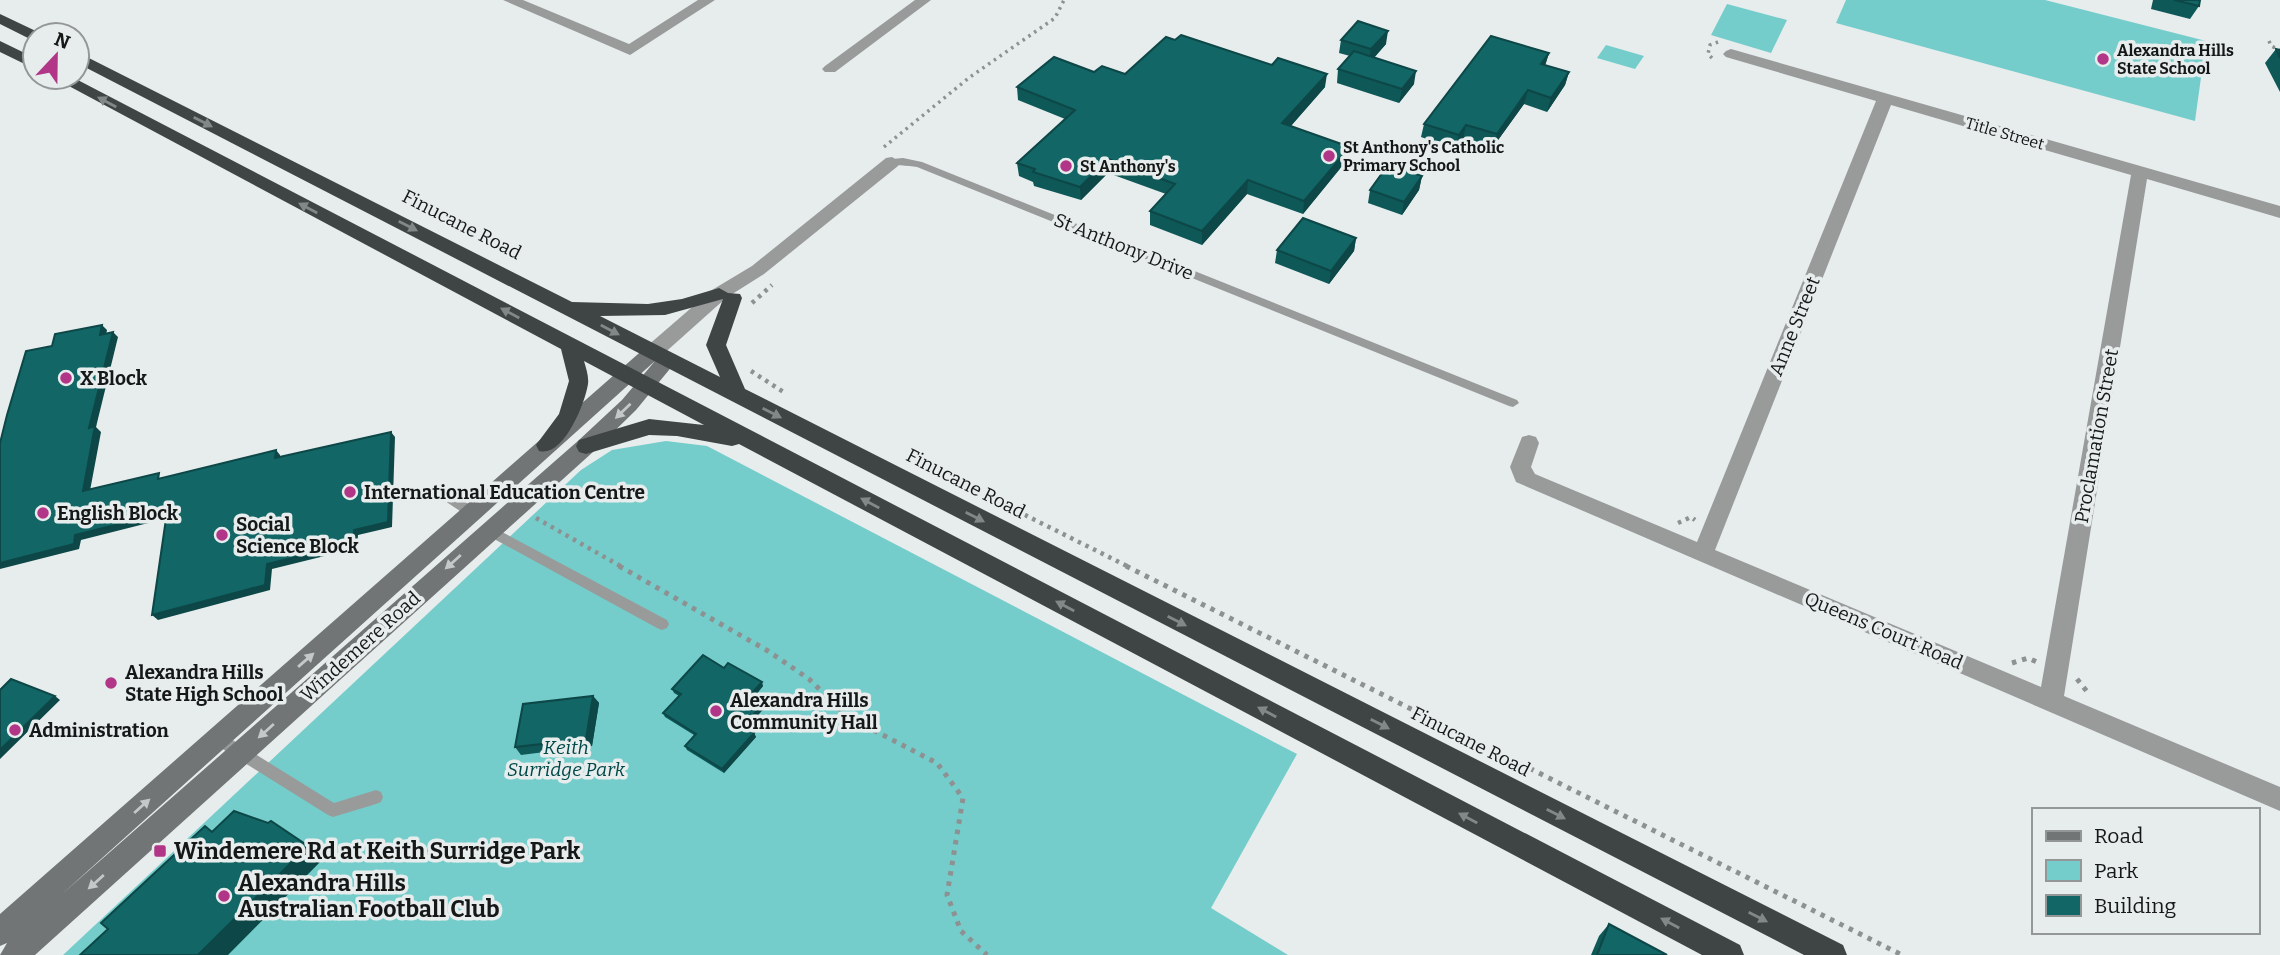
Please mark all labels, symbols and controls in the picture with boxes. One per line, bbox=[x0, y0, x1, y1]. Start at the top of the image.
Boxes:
north arrow bbox=[21, 21, 91, 91]
text: N bbox=[51, 27, 74, 54]
place label: Alexandra Hills State School bbox=[2117, 41, 2234, 78]
marker: Alexandra Hills State School bbox=[2095, 51, 2111, 67]
one-way arrow bbox=[97, 96, 117, 107]
street label: Title Street bbox=[1963, 113, 2047, 154]
one-way arrow bbox=[193, 116, 213, 127]
place label: St Anthony's Catholic Primary School bbox=[1343, 138, 1504, 175]
marker: St Anthony's Catholic Primary School bbox=[1321, 148, 1337, 164]
place label: St Anthony's bbox=[1080, 157, 1176, 176]
marker: St Anthony's bbox=[1058, 158, 1074, 174]
street label: Finucane Road bbox=[398, 185, 525, 264]
one-way arrow bbox=[298, 202, 318, 214]
street label: St Anthony Drive bbox=[1051, 208, 1197, 285]
one-way arrow bbox=[398, 220, 418, 232]
street label: Anne Street bbox=[1764, 273, 1825, 379]
one-way arrow bbox=[500, 308, 520, 319]
one-way arrow bbox=[600, 324, 620, 336]
street label: Proclamation Street bbox=[2070, 347, 2123, 525]
place label: X Block bbox=[80, 367, 148, 390]
marker: X Block bbox=[58, 370, 74, 386]
one-way arrow bbox=[615, 402, 632, 418]
one-way arrow bbox=[762, 408, 782, 419]
street label: Finucane Road bbox=[902, 444, 1029, 523]
place label: International Education Centre bbox=[364, 481, 645, 504]
marker: International Education Centre bbox=[342, 484, 358, 500]
one-way arrow bbox=[860, 498, 880, 509]
place label: English Block bbox=[57, 502, 179, 525]
marker: English Block bbox=[35, 505, 51, 521]
one-way arrow bbox=[965, 511, 985, 523]
place label: Social Science Block bbox=[236, 513, 360, 558]
marker: Social Science Block bbox=[214, 527, 230, 543]
one-way arrow bbox=[444, 554, 462, 570]
street label: Windemere Road bbox=[296, 587, 425, 706]
street label: Queens Court Road bbox=[1801, 587, 1966, 674]
one-way arrow bbox=[1056, 600, 1075, 612]
one-way arrow bbox=[1167, 615, 1187, 626]
one-way arrow bbox=[297, 652, 315, 668]
place label: Alexandra Hills State High School bbox=[125, 661, 283, 706]
marker: Alexandra Hills State High School bbox=[103, 675, 119, 691]
place label: Alexandra Hills Community Hall bbox=[730, 689, 878, 734]
street label: Finucane Road bbox=[1407, 702, 1534, 781]
marker: Alexandra Hills Community Hall bbox=[708, 703, 724, 719]
one-way arrow bbox=[1257, 706, 1277, 718]
place label: Administration bbox=[29, 719, 170, 742]
one-way arrow bbox=[1370, 719, 1390, 730]
marker: Administration bbox=[7, 722, 23, 738]
one-way arrow bbox=[257, 723, 275, 739]
park label: Keith Surridge Park bbox=[507, 736, 626, 781]
one-way arrow bbox=[133, 798, 150, 814]
one-way arrow bbox=[1546, 808, 1566, 820]
legend bbox=[2032, 808, 2259, 934]
one-way arrow bbox=[1458, 812, 1478, 823]
text: Road bbox=[2094, 823, 2143, 849]
place label: Windemere Rd at Keith Surridge Park bbox=[174, 837, 581, 865]
marker: Windemere Rd at Keith Surridge Park bbox=[152, 843, 168, 859]
text: Park bbox=[2094, 858, 2138, 884]
place label: Alexandra Hills Australian Football Club bbox=[238, 869, 500, 923]
one-way arrow bbox=[87, 874, 105, 890]
marker: Alexandra Hills Australian Football Club bbox=[216, 888, 232, 904]
text: Building bbox=[2094, 893, 2177, 919]
one-way arrow bbox=[1749, 911, 1769, 923]
one-way arrow bbox=[1660, 918, 1680, 929]

